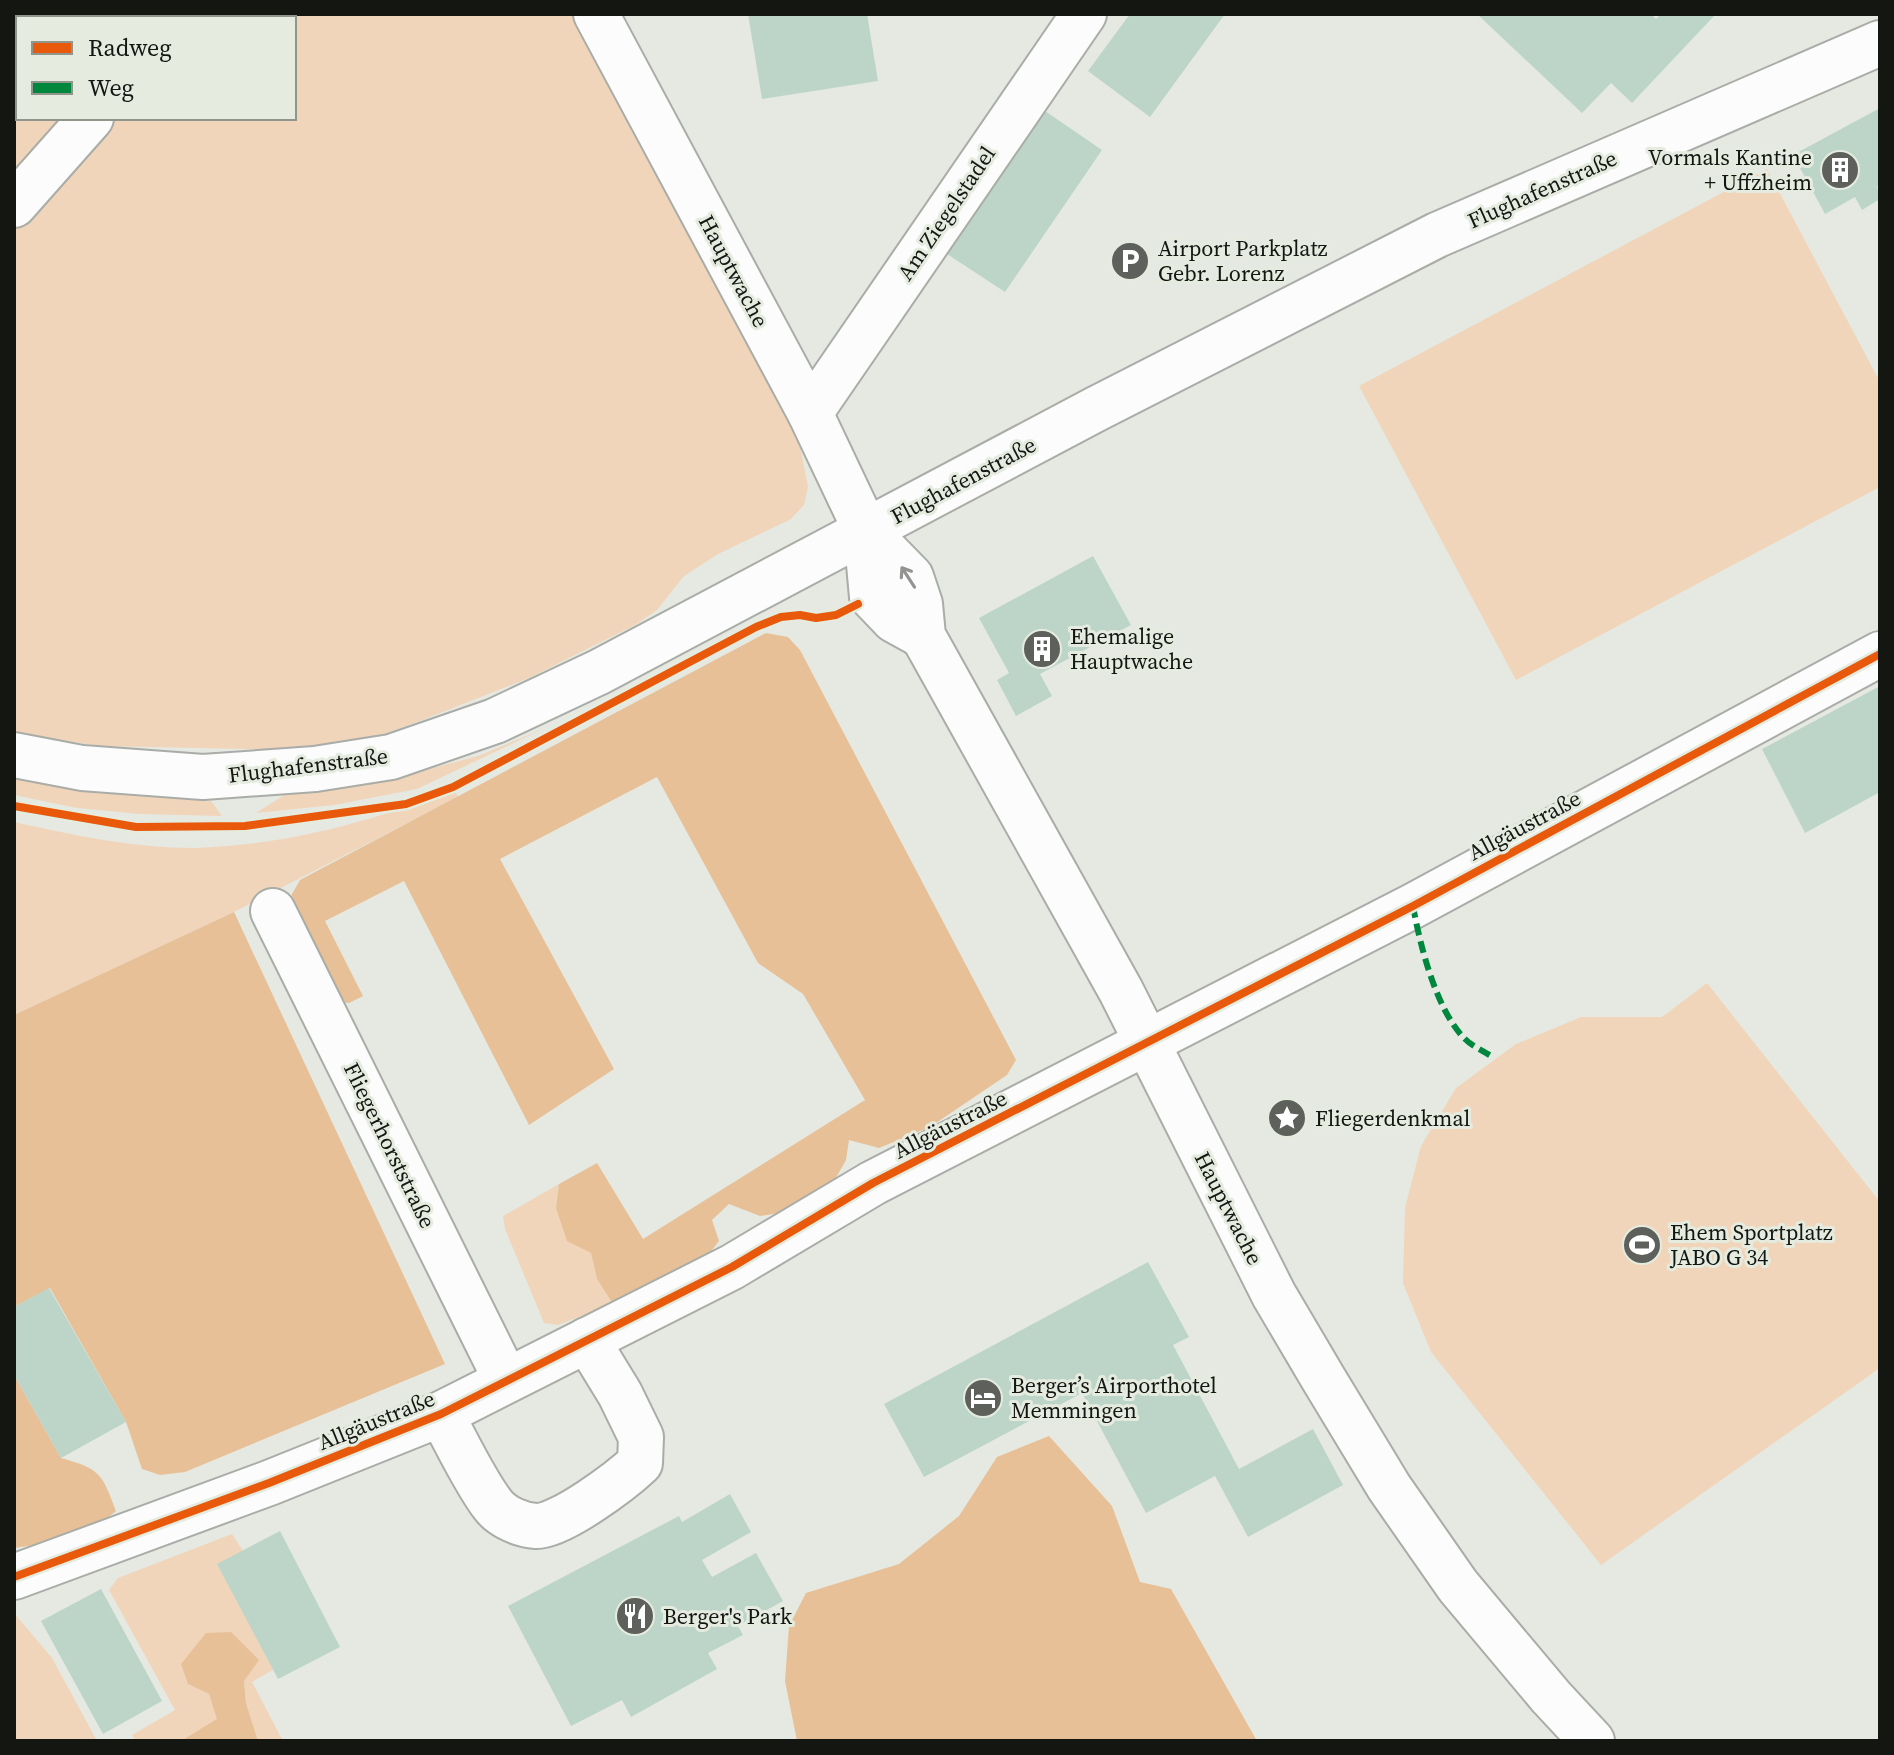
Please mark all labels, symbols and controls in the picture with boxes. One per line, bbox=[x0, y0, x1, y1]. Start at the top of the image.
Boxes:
legend bbox=[16, 16, 296, 120]
text: Radweg bbox=[88, 31, 172, 64]
text: Weg bbox=[88, 71, 134, 104]
street label: Am Ziegelstadel bbox=[890, 140, 1002, 286]
place label: Vormals Kantine + Uffzheim bbox=[1648, 142, 1812, 197]
street label: Flughafenstraße bbox=[1463, 143, 1621, 235]
building icon: Vormals Kantine + Uffzheim bbox=[1819, 149, 1861, 191]
street label: Hauptwache bbox=[692, 210, 776, 332]
place label: Airport Parkplatz Gebr. Lorenz bbox=[1158, 233, 1328, 288]
parking icon: Airport Parkplatz Gebr. Lorenz bbox=[1109, 240, 1151, 282]
street label: Flughafenstraße bbox=[885, 429, 1041, 531]
one-way arrow bbox=[899, 567, 916, 589]
place label: Ehemalige Hauptwache bbox=[1070, 621, 1193, 676]
building icon: Ehemalige Hauptwache bbox=[1021, 628, 1063, 670]
street label: Flughafenstraße bbox=[227, 740, 389, 790]
street label: Allgäustraße bbox=[1462, 783, 1586, 867]
street label: Fliegerhorststraße bbox=[337, 1057, 443, 1233]
street label: Allgäustraße bbox=[888, 1083, 1012, 1165]
place icon: Fliegerdenkmal bbox=[1266, 1097, 1308, 1139]
place label: Fliegerdenkmal bbox=[1315, 1103, 1470, 1133]
street label: Hauptwache bbox=[1188, 1146, 1270, 1270]
place label: Ehem Sportplatz JABO G 34 bbox=[1669, 1217, 1833, 1272]
sports icon: Ehem Sportplatz JABO G 34 bbox=[1621, 1224, 1663, 1266]
place label: Berger’s Airporthotel Memmingen bbox=[1011, 1370, 1217, 1425]
hotel icon: Berger’s Airporthotel Memmingen bbox=[962, 1377, 1004, 1419]
street label: Allgäustraße bbox=[313, 1383, 439, 1457]
restaurant icon: Berger's Park bbox=[614, 1595, 656, 1637]
place label: Berger's Park bbox=[663, 1601, 793, 1631]

